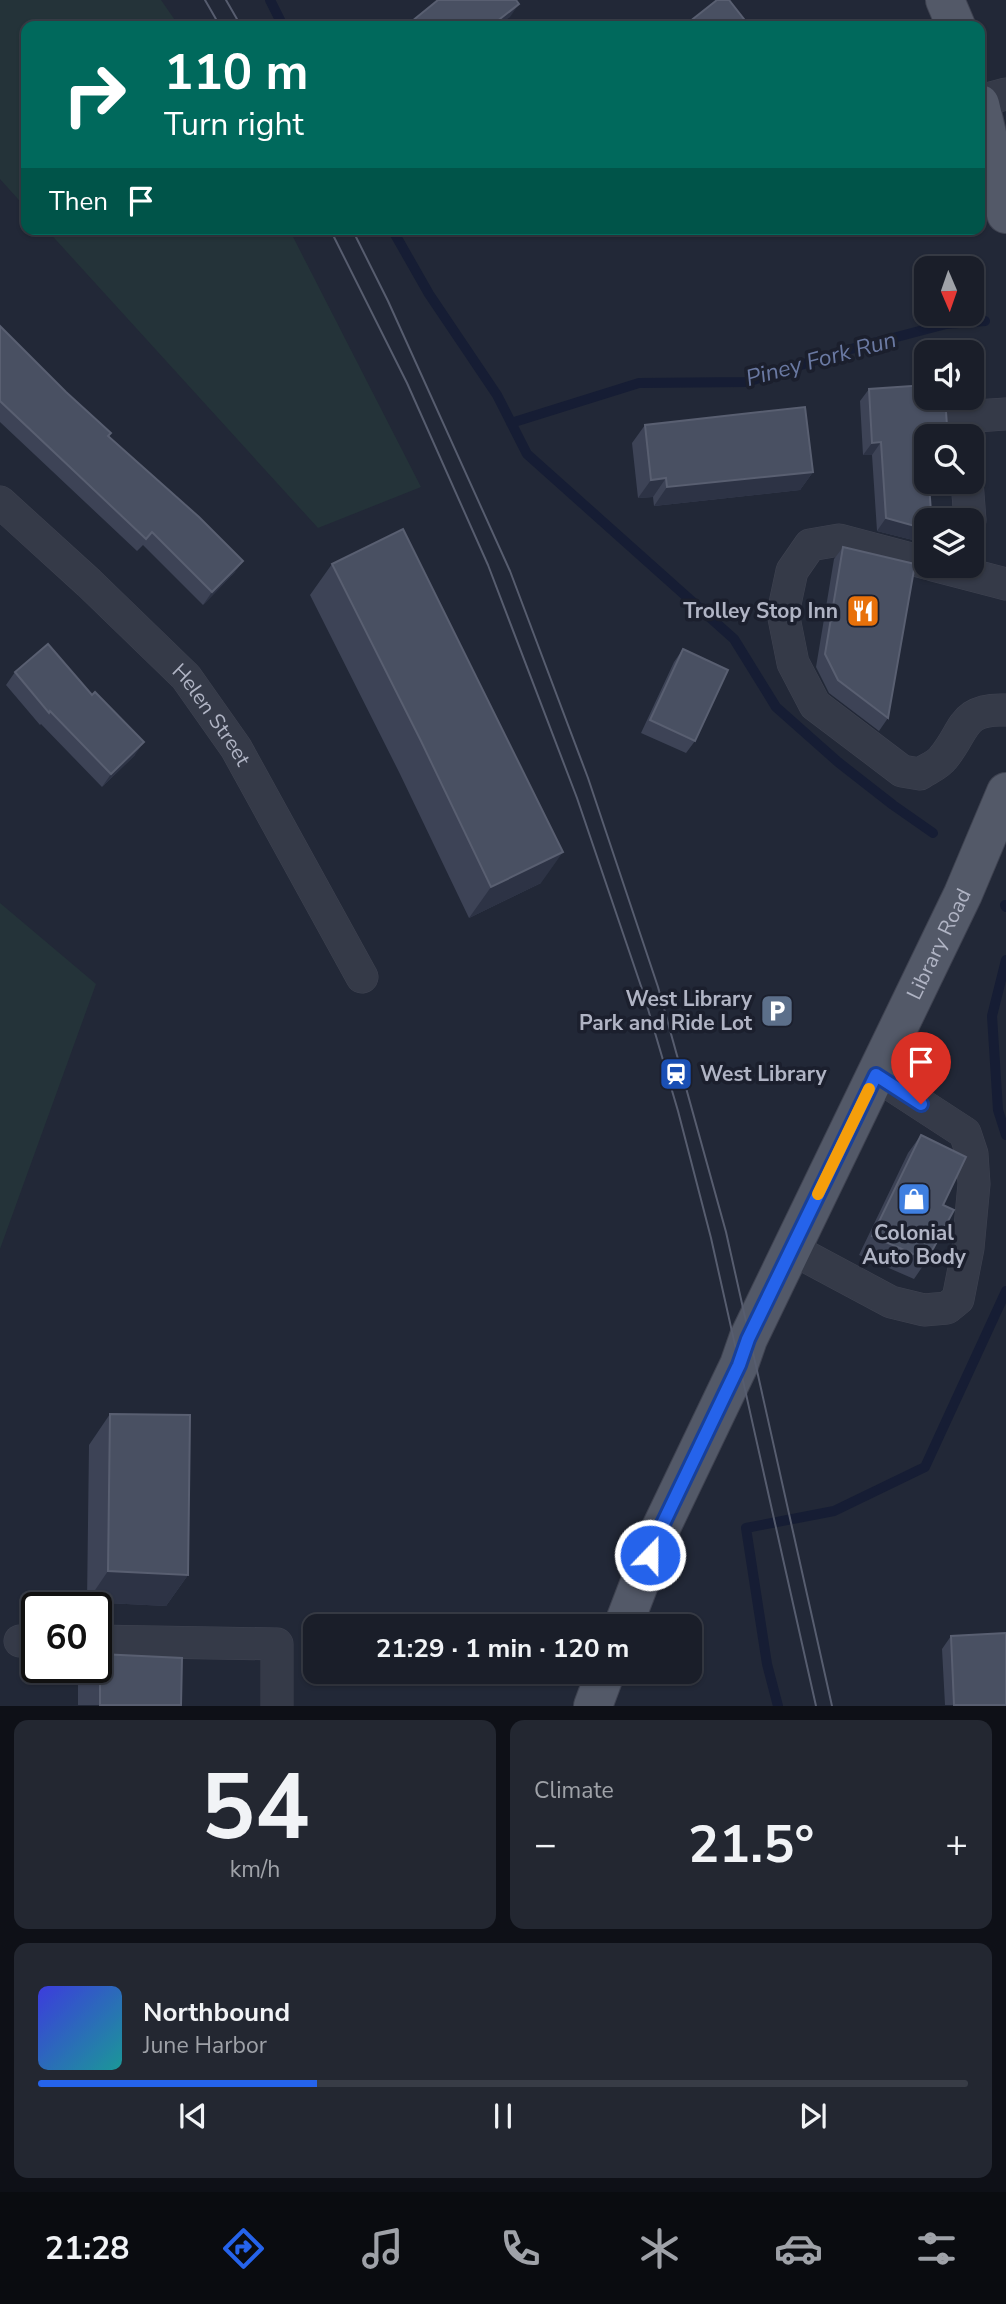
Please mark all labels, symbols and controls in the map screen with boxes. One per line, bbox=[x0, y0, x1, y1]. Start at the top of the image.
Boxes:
text: 110 m bbox=[164, 39, 308, 106]
icon: right bbox=[49, 49, 140, 140]
text: Turn right bbox=[164, 103, 304, 146]
icon: arrive bbox=[122, 182, 160, 220]
text: Then bbox=[49, 184, 108, 219]
north arrow bbox=[914, 256, 984, 326]
map controls bbox=[914, 256, 984, 578]
water label: Piney Fork Run bbox=[742, 324, 900, 394]
button: sound bbox=[914, 340, 984, 410]
button: search bbox=[914, 424, 984, 494]
button: layers bbox=[914, 508, 984, 578]
restaurant icon: Trolley Stop Inn bbox=[844, 592, 882, 630]
place label: Trolley Stop Inn bbox=[683, 597, 838, 625]
street label: Helen Street bbox=[166, 657, 257, 771]
street label: Library Road bbox=[900, 884, 978, 1004]
place label: West Library Park and Ride Lot bbox=[579, 985, 753, 1037]
parking icon: West Library Park and Ride Lot bbox=[758, 992, 796, 1030]
pin bbox=[891, 1032, 951, 1104]
icon: arrive bbox=[902, 1043, 940, 1081]
station icon: West Library bbox=[657, 1055, 695, 1093]
place label: West Library bbox=[700, 1060, 828, 1088]
shop icon: Colonial Auto Body bbox=[895, 1180, 933, 1218]
place label: Colonial Auto Body bbox=[862, 1219, 967, 1271]
position arrow bbox=[613, 1518, 687, 1592]
speed limit sign: 60 bbox=[21, 1592, 112, 1683]
text: 21:29 · 1 min · 120 m bbox=[376, 1631, 629, 1666]
text: 54 bbox=[200, 1746, 310, 1870]
text: Climate bbox=[534, 1775, 614, 1806]
text: 21.5° bbox=[688, 1809, 814, 1880]
text: − bbox=[534, 1819, 557, 1870]
text: + bbox=[945, 1819, 968, 1870]
text: km/h bbox=[230, 1854, 280, 1885]
text: Northbound bbox=[143, 1995, 290, 2030]
text: June Harbor bbox=[143, 2030, 267, 2061]
icon: previous bbox=[174, 2097, 212, 2135]
icon: pause bbox=[484, 2097, 522, 2135]
icon: next bbox=[794, 2097, 832, 2135]
icon: directions bbox=[219, 2224, 268, 2273]
icon: music bbox=[358, 2224, 407, 2273]
icon: phone bbox=[496, 2224, 545, 2273]
icon: climate bbox=[635, 2224, 684, 2273]
icon: car bbox=[774, 2224, 823, 2273]
icon: filters bbox=[912, 2224, 961, 2273]
text: 21:28 bbox=[45, 2227, 130, 2270]

